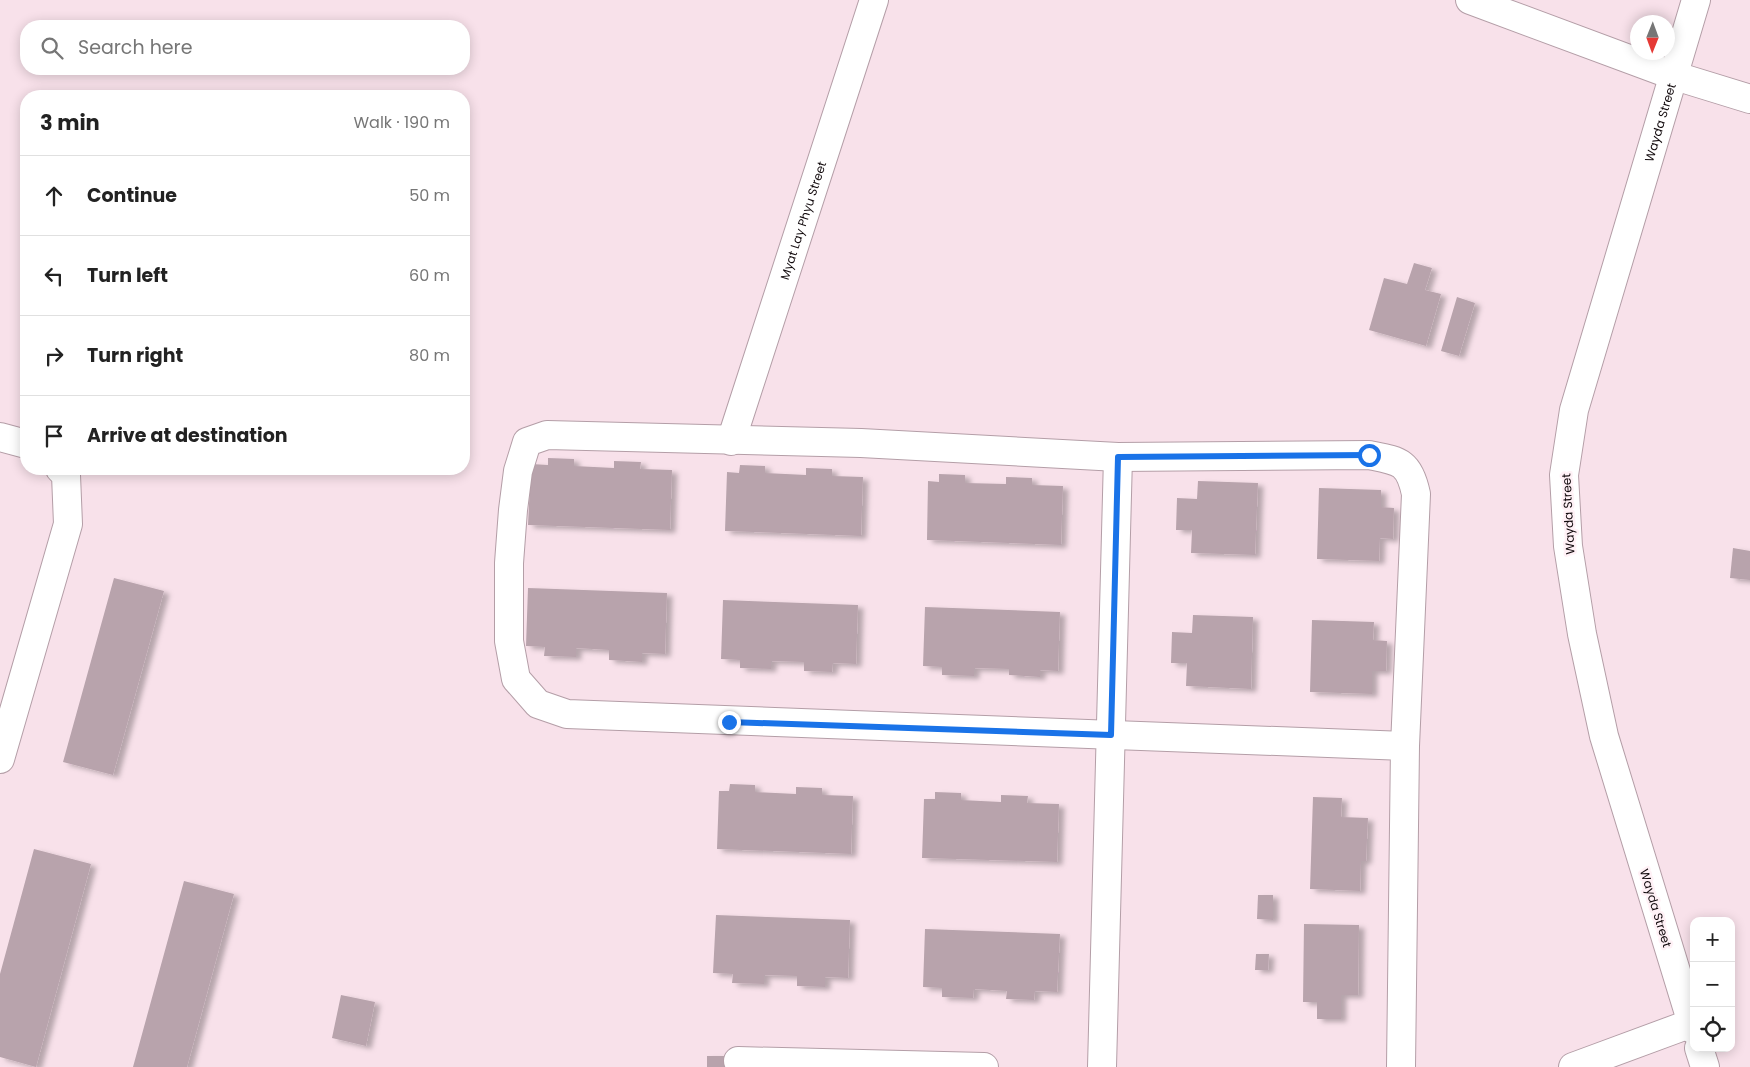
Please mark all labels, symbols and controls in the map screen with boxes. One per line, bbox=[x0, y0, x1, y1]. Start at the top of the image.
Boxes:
north arrow bbox=[1630, 15, 1675, 60]
search box bbox=[20, 20, 470, 75]
icon: search bbox=[38, 34, 66, 62]
text: Search here bbox=[78, 34, 192, 61]
street label: Wayda Street bbox=[1640, 81, 1679, 164]
text: 3 min bbox=[40, 108, 100, 137]
text: Walk · 190 m bbox=[353, 111, 450, 134]
street label: Myat Lay Phyu Street bbox=[775, 159, 830, 282]
icon: ahead bbox=[40, 182, 68, 210]
text: Continue bbox=[87, 182, 177, 209]
text: 50 m bbox=[409, 184, 450, 207]
icon: left bbox=[40, 262, 68, 290]
text: Turn left bbox=[87, 262, 168, 289]
text: 60 m bbox=[409, 264, 450, 287]
icon: right bbox=[40, 342, 68, 370]
text: Turn right bbox=[87, 342, 183, 369]
text: 80 m bbox=[409, 344, 450, 367]
icon: arrive bbox=[40, 422, 68, 450]
text: Arrive at destination bbox=[87, 422, 288, 449]
route start bbox=[1358, 444, 1381, 467]
street label: Wayda Street bbox=[1557, 473, 1579, 555]
route end bbox=[718, 711, 741, 734]
street label: Wayda Street bbox=[1636, 867, 1676, 949]
map controls bbox=[1690, 917, 1735, 1052]
button: + bbox=[1690, 917, 1735, 962]
button: − bbox=[1690, 962, 1735, 1007]
button: locate bbox=[1690, 1007, 1735, 1052]

